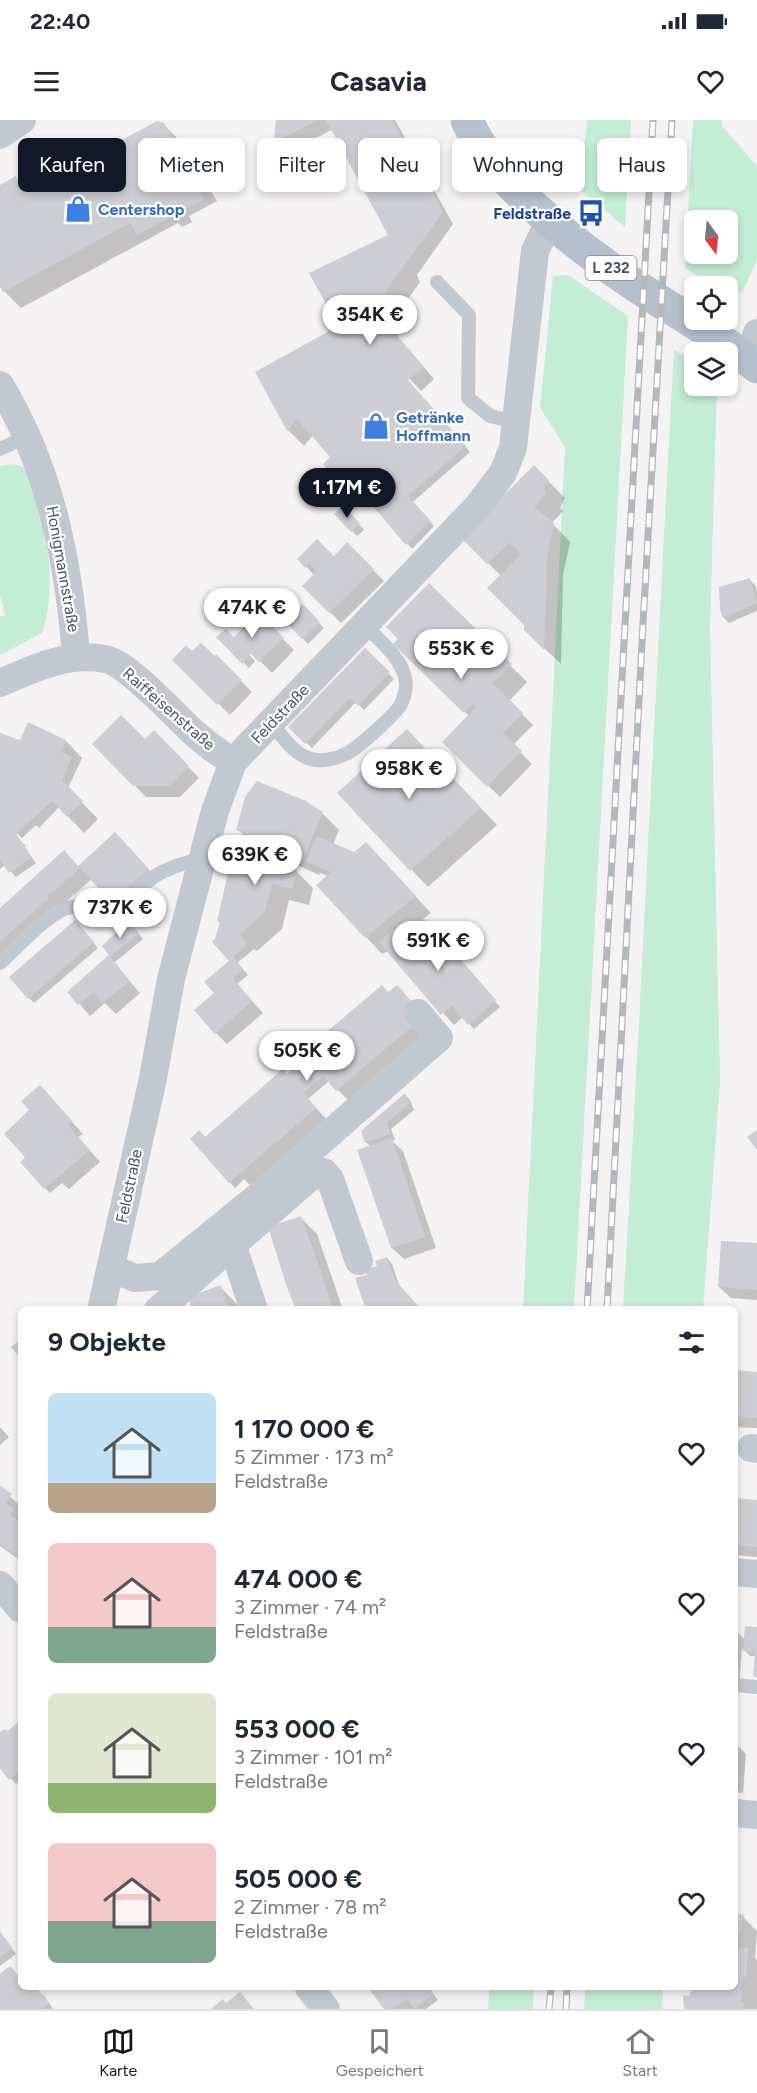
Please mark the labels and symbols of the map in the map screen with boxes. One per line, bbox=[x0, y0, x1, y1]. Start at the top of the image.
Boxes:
shop icon: Centershop bbox=[63, 194, 93, 224]
bus stop icon: Feldstraße bbox=[576, 198, 606, 228]
place label: Centershop bbox=[98, 200, 185, 219]
place label: Feldstraße bbox=[493, 204, 571, 223]
north arrow bbox=[684, 210, 738, 264]
road number: L 232 bbox=[586, 256, 636, 280]
pin: 354K € bbox=[321, 295, 419, 346]
place label: Getränke Hoffmann bbox=[396, 408, 471, 445]
shop icon: Getränke Hoffmann bbox=[361, 411, 391, 441]
pin: 1.17M € bbox=[292, 468, 402, 519]
street label: Honigmannstraße bbox=[43, 504, 83, 634]
pin: 474K € bbox=[203, 588, 301, 639]
pin: 553K € bbox=[412, 629, 510, 680]
street label: Raiffeisenstraße bbox=[119, 664, 219, 754]
street label: Feldstraße bbox=[247, 680, 313, 748]
pin: 958K € bbox=[360, 749, 458, 800]
pin: 639K € bbox=[206, 835, 304, 886]
pin: 737K € bbox=[71, 888, 169, 939]
pin: 591K € bbox=[389, 921, 487, 972]
pin: 505K € bbox=[258, 1031, 356, 1082]
street label: Feldstraße bbox=[112, 1147, 146, 1225]

